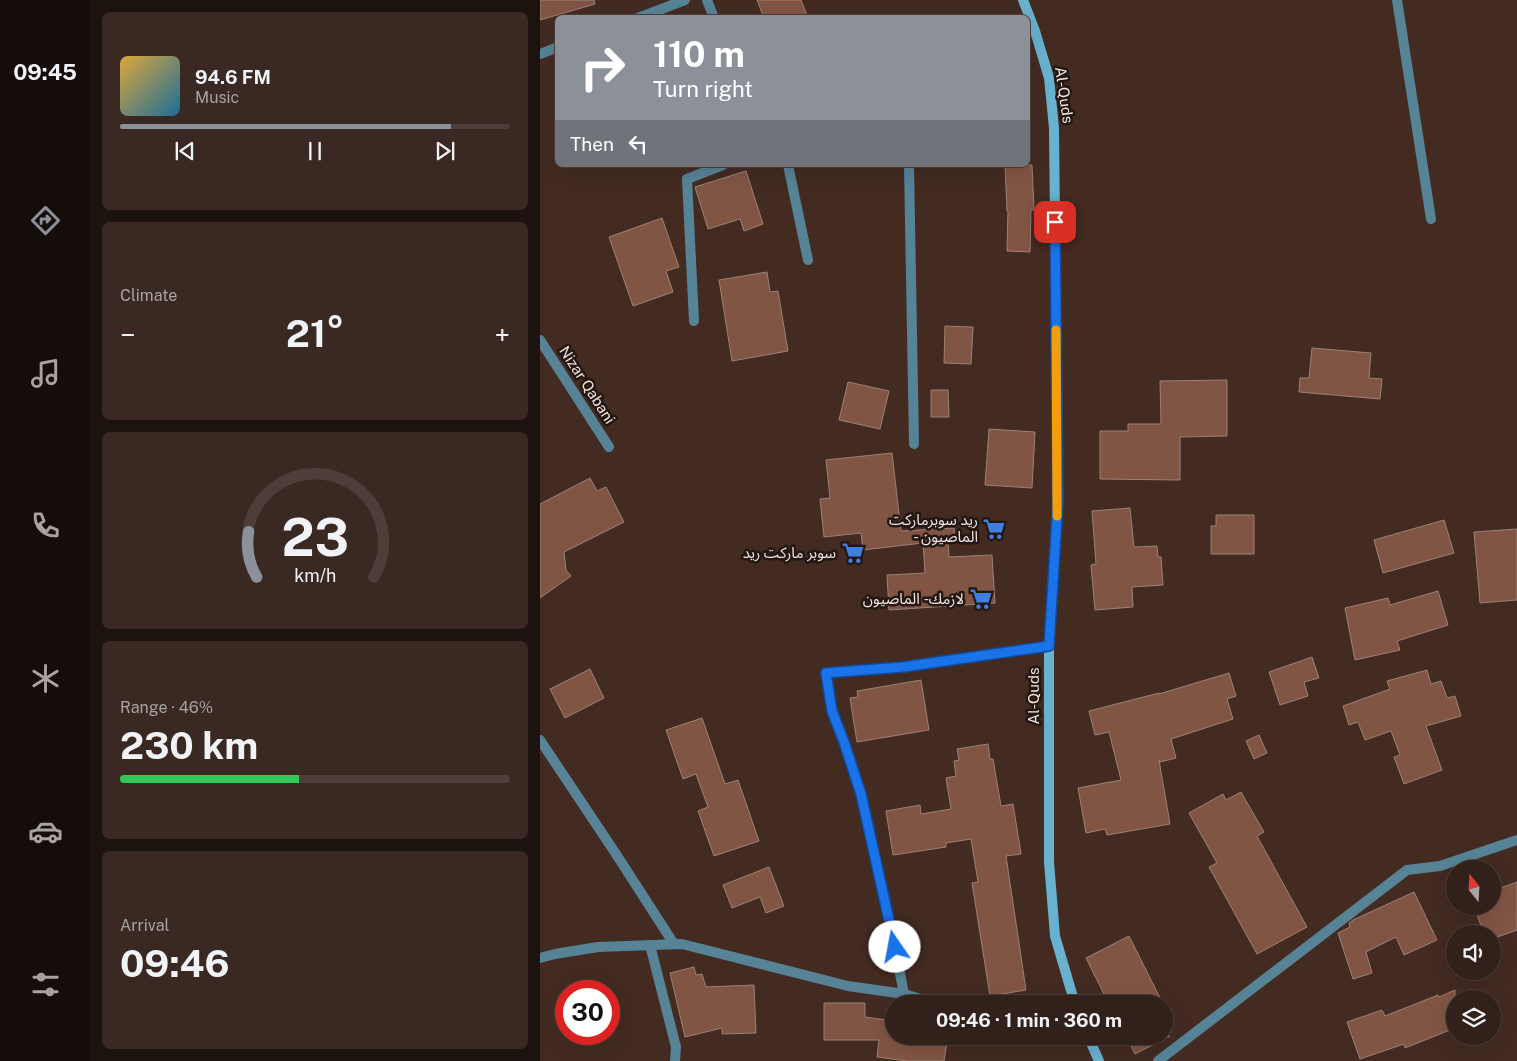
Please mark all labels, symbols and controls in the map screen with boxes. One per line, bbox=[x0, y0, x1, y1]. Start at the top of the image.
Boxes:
text: 110 m bbox=[653, 34, 745, 75]
icon: right bbox=[570, 35, 635, 100]
text: 09:45 bbox=[13, 59, 77, 85]
text: 94.6 FM bbox=[195, 66, 271, 88]
street label: Al-Quds bbox=[1052, 66, 1077, 124]
text: Turn right bbox=[653, 76, 753, 102]
text: Music bbox=[195, 88, 239, 107]
icon: left bbox=[624, 130, 652, 158]
text: Then bbox=[570, 133, 614, 155]
icon: previous bbox=[171, 137, 199, 165]
icon: pause bbox=[301, 137, 329, 165]
icon: next bbox=[431, 137, 459, 165]
pin bbox=[1034, 201, 1076, 243]
icon: directions bbox=[28, 203, 63, 238]
icon: arrive bbox=[1041, 208, 1069, 236]
text: Climate bbox=[120, 286, 177, 305]
text: 21° bbox=[286, 311, 344, 356]
text: − bbox=[120, 318, 136, 351]
text: + bbox=[494, 318, 510, 351]
street label: Nizar Qabani bbox=[556, 343, 619, 427]
icon: music bbox=[28, 356, 63, 391]
text: 23 bbox=[281, 507, 349, 568]
icon: phone bbox=[28, 508, 63, 543]
place label: ريد سوبرماركت - الماصيون bbox=[889, 511, 978, 546]
supermarket icon: ريد سوبرماركت - الماصيون bbox=[981, 516, 1007, 542]
supermarket icon: سوبر ماركت ريد bbox=[840, 540, 866, 566]
place label: سوبر ماركت ريد bbox=[743, 544, 836, 562]
text: km/h bbox=[294, 565, 336, 586]
supermarket icon: لازمك - الماصيون bbox=[968, 586, 994, 612]
place label: لازمك - الماصيون bbox=[863, 590, 964, 608]
icon: climate bbox=[28, 661, 63, 696]
street label: Al-Quds bbox=[1025, 667, 1042, 725]
text: Range · 46% bbox=[120, 698, 213, 717]
text: 230 km bbox=[120, 723, 258, 768]
icon: car bbox=[28, 814, 63, 849]
north arrow bbox=[1446, 860, 1501, 915]
map controls bbox=[1446, 860, 1501, 1045]
text: Arrival bbox=[120, 916, 169, 935]
position arrow bbox=[868, 920, 920, 972]
button: sound bbox=[1446, 925, 1501, 980]
text: 09:46 bbox=[120, 941, 230, 986]
icon: filters bbox=[28, 967, 63, 1002]
speed limit sign: 30 bbox=[555, 980, 620, 1045]
button: layers bbox=[1446, 990, 1501, 1045]
text: 09:46 · 1 min · 360 m bbox=[936, 1009, 1122, 1031]

